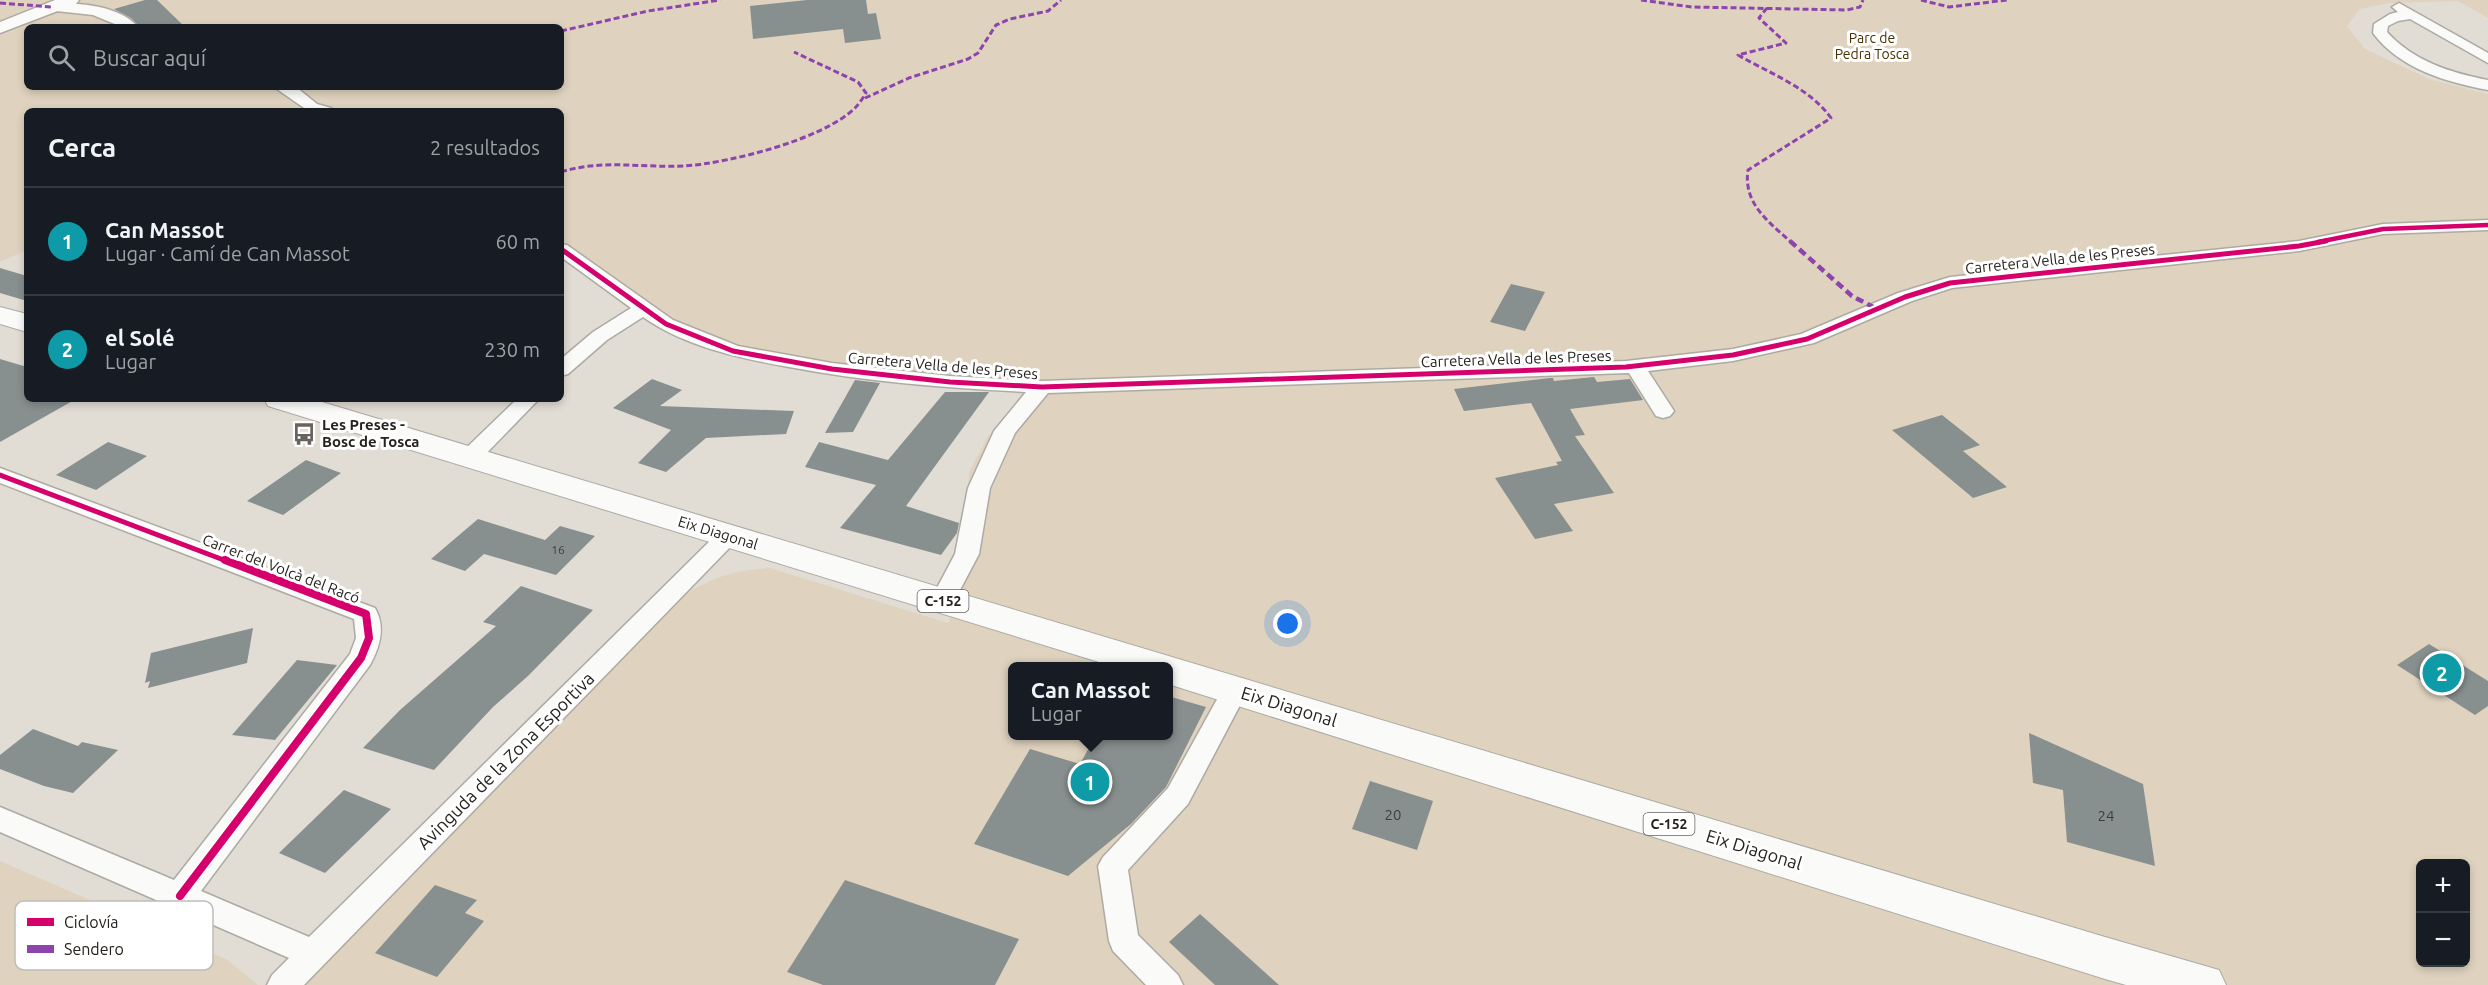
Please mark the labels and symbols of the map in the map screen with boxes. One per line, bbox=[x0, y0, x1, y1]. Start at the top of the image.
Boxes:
park label: Parc de Pedra Tosca bbox=[1835, 30, 1909, 62]
street label: Carretera Vella de les Preses bbox=[1964, 240, 2156, 277]
street label: Carretera Vella de les Preses bbox=[1420, 347, 1612, 370]
street label: Carretera Vella de les Preses bbox=[847, 349, 1039, 382]
place label: Les Preses - Bosc de Tosca bbox=[322, 416, 419, 450]
bus stop icon: Les Preses - Bosc de Tosca bbox=[291, 421, 317, 447]
street label: Eix Diagonal bbox=[676, 512, 760, 553]
street label: Carrer del Volcà del Racó bbox=[200, 531, 362, 606]
house number: 16 bbox=[551, 543, 565, 556]
road number: C-152 bbox=[918, 590, 968, 612]
your location bbox=[1273, 609, 1302, 638]
pin: 2 bbox=[2422, 650, 2462, 696]
street label: Avinguda de la Zona Esportiva bbox=[413, 668, 598, 853]
street label: Eix Diagonal bbox=[1239, 682, 1340, 730]
pin: 1 bbox=[1070, 760, 1110, 804]
house number: 20 bbox=[1385, 806, 1401, 823]
house number: 24 bbox=[2098, 807, 2114, 824]
road number: C-152 bbox=[1644, 813, 1694, 835]
street label: Eix Diagonal bbox=[1704, 825, 1805, 873]
legend bbox=[15, 901, 213, 970]
text: Ciclovía bbox=[64, 913, 119, 931]
text: Sendero bbox=[64, 940, 124, 958]

